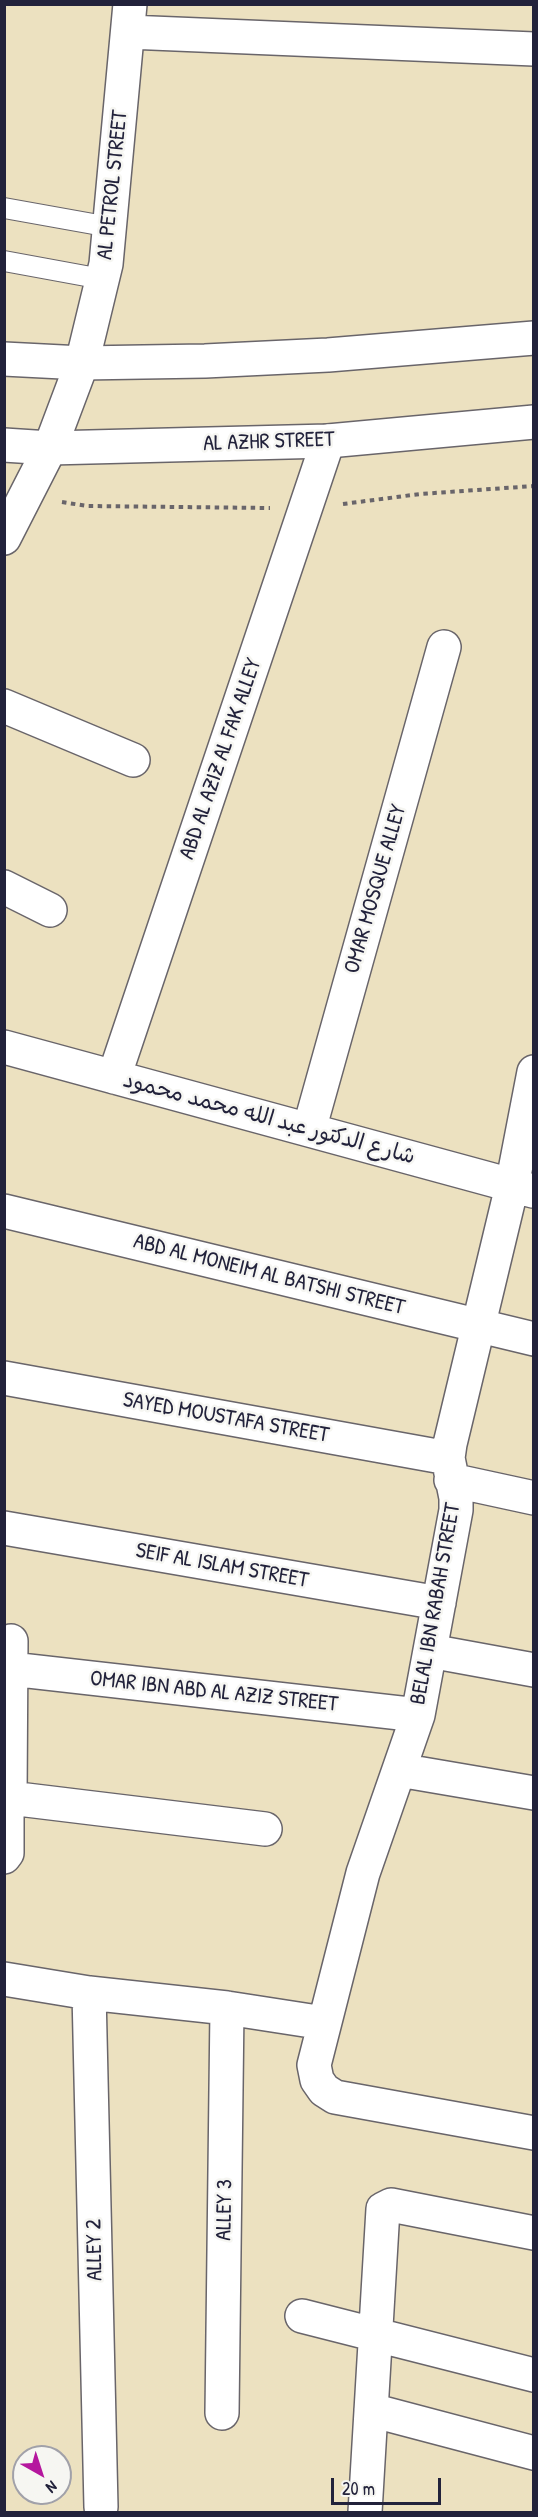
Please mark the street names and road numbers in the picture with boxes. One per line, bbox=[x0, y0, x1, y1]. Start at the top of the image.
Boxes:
street label: AL PETROL STREET bbox=[92, 109, 134, 261]
street label: AL AZHR STREET bbox=[203, 427, 335, 457]
street label: ABD AL AZIZ AL FAK ALLEY bbox=[174, 655, 268, 863]
street label: OMAR MOSQUE ALLEY bbox=[339, 802, 413, 976]
street label: شارع الدكتور عبد الله محمد محمود bbox=[120, 1067, 418, 1171]
street label: ABD AL MONEIM AL BATSHI STREET bbox=[131, 1229, 407, 1321]
street label: SAYED MOUSTAFA STREET bbox=[121, 1387, 331, 1449]
street label: BELAL IBN RABAH STREET bbox=[405, 1501, 467, 1707]
street label: SEIF AL ISLAM STREET bbox=[134, 1538, 310, 1594]
street label: OMAR IBN ABD AL AZIZ STREET bbox=[89, 1666, 339, 1718]
street label: ALLEY 3 bbox=[211, 2179, 239, 2241]
street label: ALLEY 2 bbox=[81, 2219, 109, 2281]

